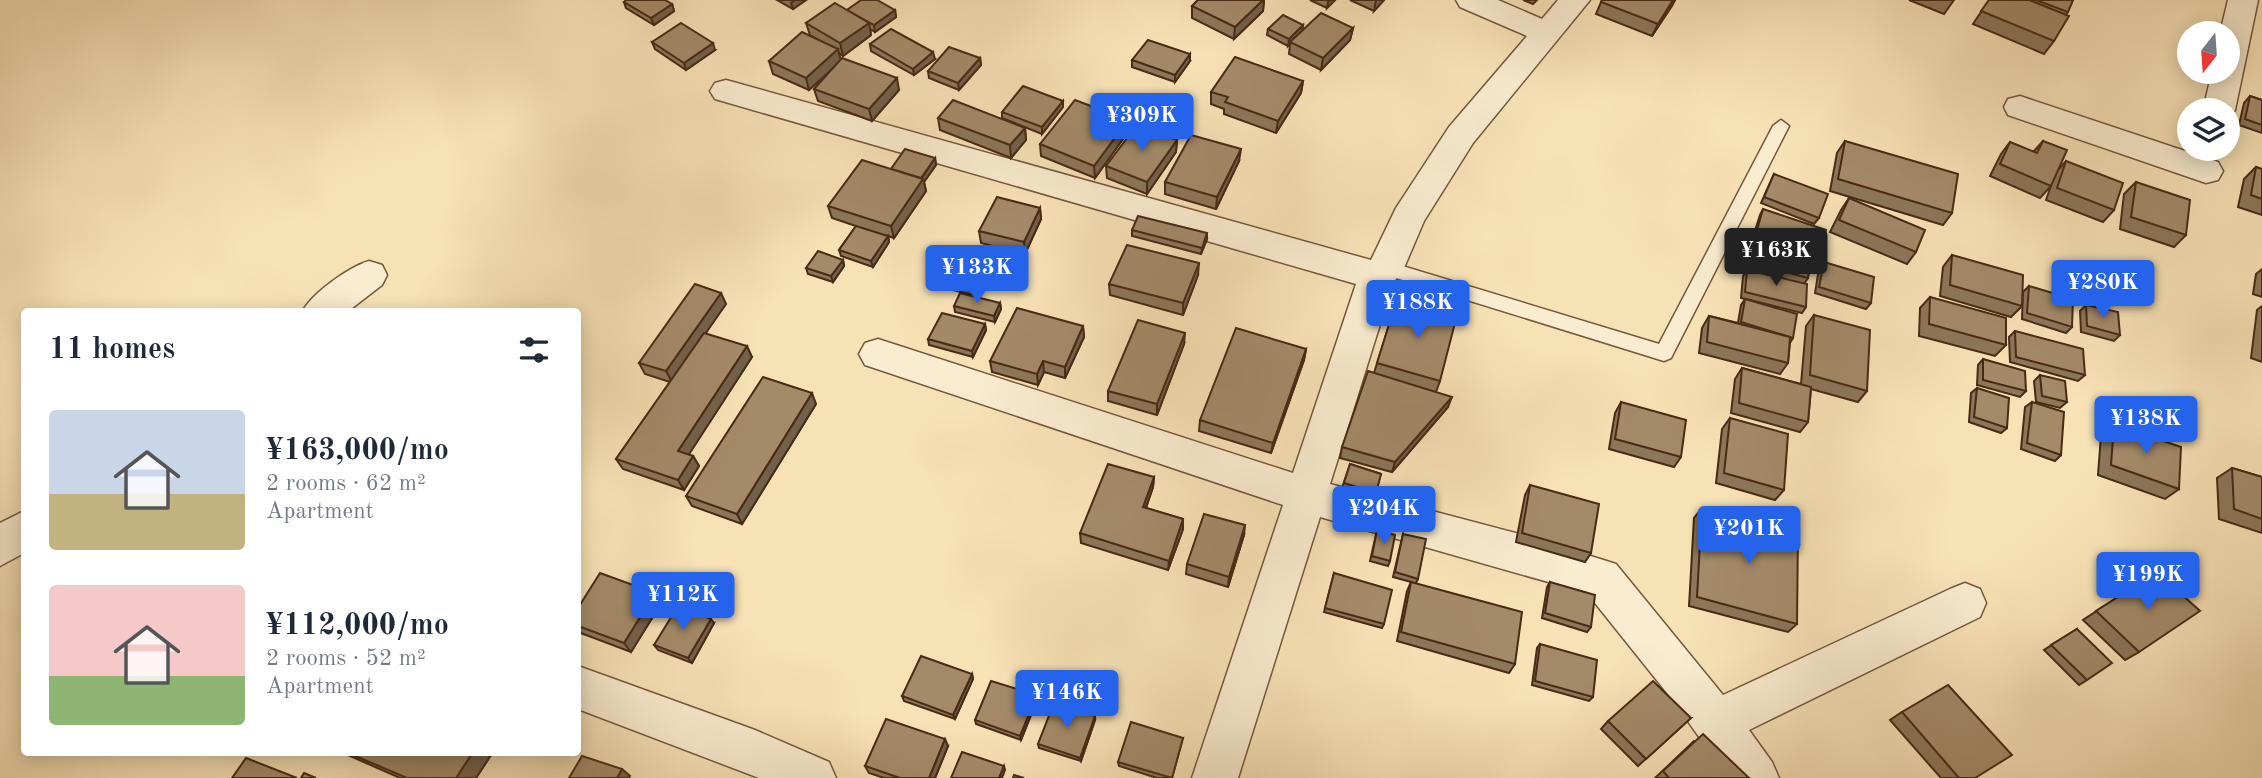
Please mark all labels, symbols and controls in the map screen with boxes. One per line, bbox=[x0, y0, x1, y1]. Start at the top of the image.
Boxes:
north arrow bbox=[2177, 21, 2240, 84]
map controls bbox=[2177, 21, 2240, 161]
pin: ¥309K bbox=[1093, 94, 1191, 153]
button: layers bbox=[2177, 98, 2240, 161]
text: ¥309K bbox=[1106, 104, 1178, 127]
pin: ¥163K bbox=[1727, 229, 1825, 288]
text: ¥163K bbox=[1740, 239, 1812, 262]
pin: ¥133K bbox=[928, 246, 1026, 305]
text: ¥133K bbox=[941, 256, 1013, 279]
pin: ¥280K bbox=[2054, 260, 2152, 320]
text: ¥280K bbox=[2067, 271, 2139, 294]
pin: ¥188K bbox=[1369, 280, 1467, 340]
text: ¥188K bbox=[1382, 291, 1454, 314]
icon: filters bbox=[515, 331, 553, 369]
text: 11 homes bbox=[49, 335, 175, 365]
pin: ¥138K bbox=[2097, 396, 2195, 456]
text: ¥138K bbox=[2110, 407, 2182, 430]
text: ¥163,000/mo bbox=[266, 436, 449, 466]
icon: home bbox=[105, 438, 189, 522]
text: 2 rooms · 62 m² bbox=[266, 472, 426, 495]
pin: ¥204K bbox=[1335, 486, 1433, 546]
text: ¥204K bbox=[1348, 497, 1420, 520]
text: Apartment bbox=[266, 500, 374, 523]
pin: ¥201K bbox=[1700, 506, 1798, 566]
text: ¥201K bbox=[1713, 517, 1785, 540]
pin: ¥199K bbox=[2099, 552, 2197, 612]
text: ¥199K bbox=[2112, 563, 2184, 586]
pin: ¥112K bbox=[634, 572, 732, 632]
text: ¥112K bbox=[647, 583, 719, 606]
text: ¥112,000/mo bbox=[266, 611, 449, 641]
icon: home bbox=[105, 613, 189, 697]
text: 2 rooms · 52 m² bbox=[266, 647, 426, 670]
pin: ¥146K bbox=[1018, 670, 1116, 730]
text: Apartment bbox=[266, 675, 374, 698]
text: ¥146K bbox=[1031, 681, 1103, 704]

